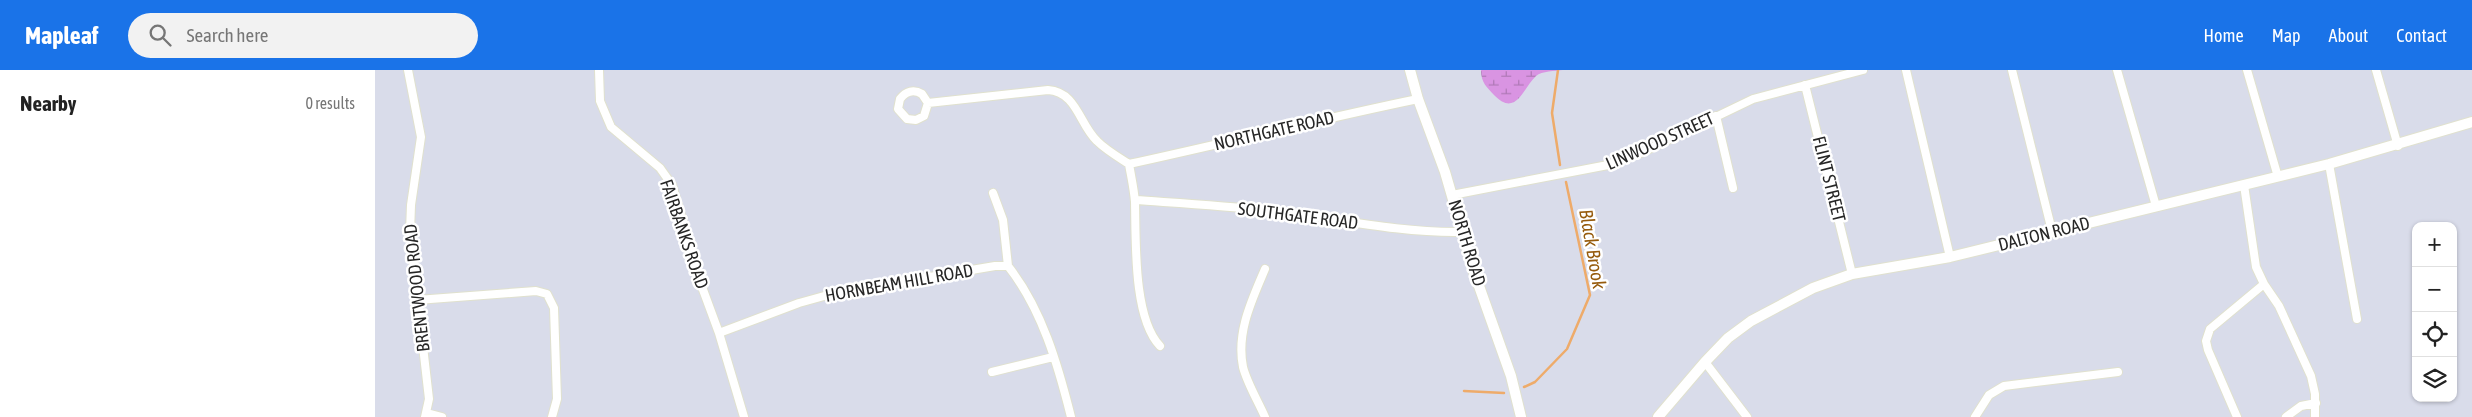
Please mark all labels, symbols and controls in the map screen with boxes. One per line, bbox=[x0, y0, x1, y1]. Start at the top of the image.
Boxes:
search box bbox=[128, 13, 478, 58]
icon: search bbox=[146, 21, 174, 49]
text: Mapleaf bbox=[25, 22, 98, 49]
text: Search here bbox=[186, 24, 268, 46]
text: Home bbox=[2204, 25, 2244, 46]
text: Map bbox=[2272, 25, 2301, 46]
text: About bbox=[2329, 25, 2368, 46]
text: Contact bbox=[2396, 25, 2447, 46]
text: Nearby bbox=[20, 91, 76, 115]
text: 0 results bbox=[305, 94, 355, 112]
street label: NORTHGATE ROAD bbox=[1212, 107, 1336, 155]
street label: LINWOOD STREET bbox=[1602, 107, 1717, 174]
street label: FLINT STREET bbox=[1809, 134, 1850, 224]
street label: FAIRBANKS ROAD bbox=[656, 176, 713, 291]
street label: NORTH ROAD bbox=[1444, 197, 1491, 289]
street label: SOUTHGATE ROAD bbox=[1237, 198, 1359, 233]
water label: Black Brook bbox=[1575, 207, 1611, 291]
street label: DALTON ROAD bbox=[1996, 212, 2092, 255]
map controls bbox=[2412, 222, 2457, 402]
button: + bbox=[2412, 222, 2457, 267]
street label: BRENTWOOD ROAD bbox=[399, 223, 434, 353]
street label: HORNBEAM HILL ROAD bbox=[823, 259, 975, 306]
button: − bbox=[2412, 267, 2457, 312]
button: locate bbox=[2412, 312, 2457, 357]
button: layers bbox=[2412, 357, 2457, 402]

